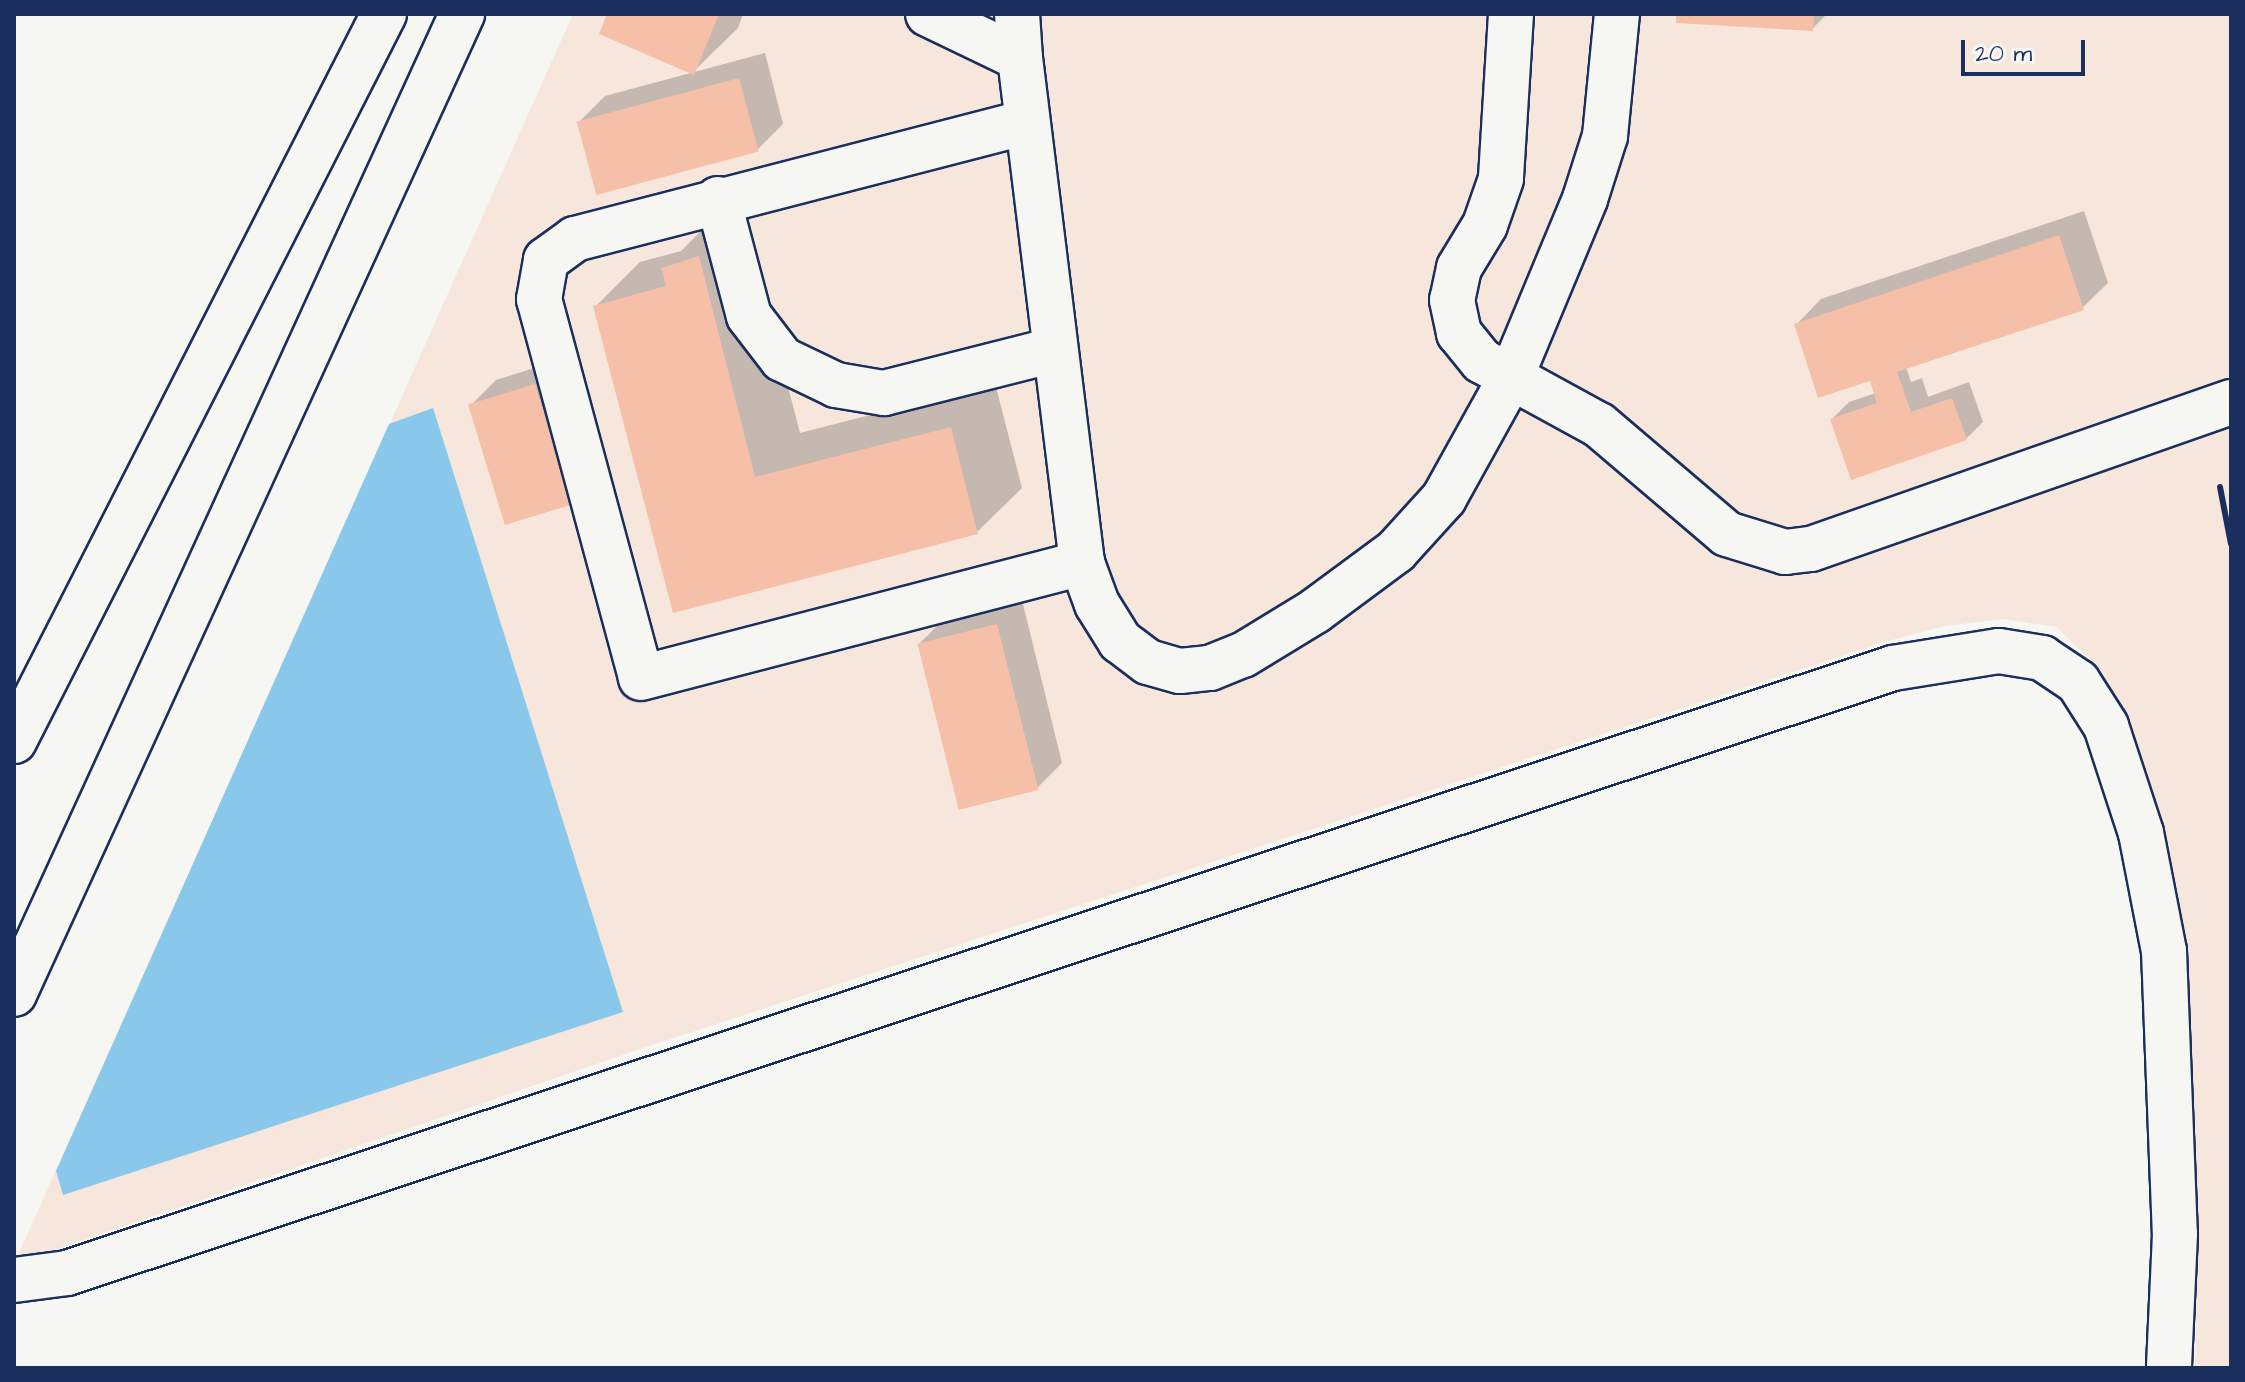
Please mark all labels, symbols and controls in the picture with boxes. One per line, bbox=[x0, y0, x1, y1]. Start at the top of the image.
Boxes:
scale bar bbox=[1965, 24, 2089, 74]
text: 20 m bbox=[1975, 37, 2032, 71]

